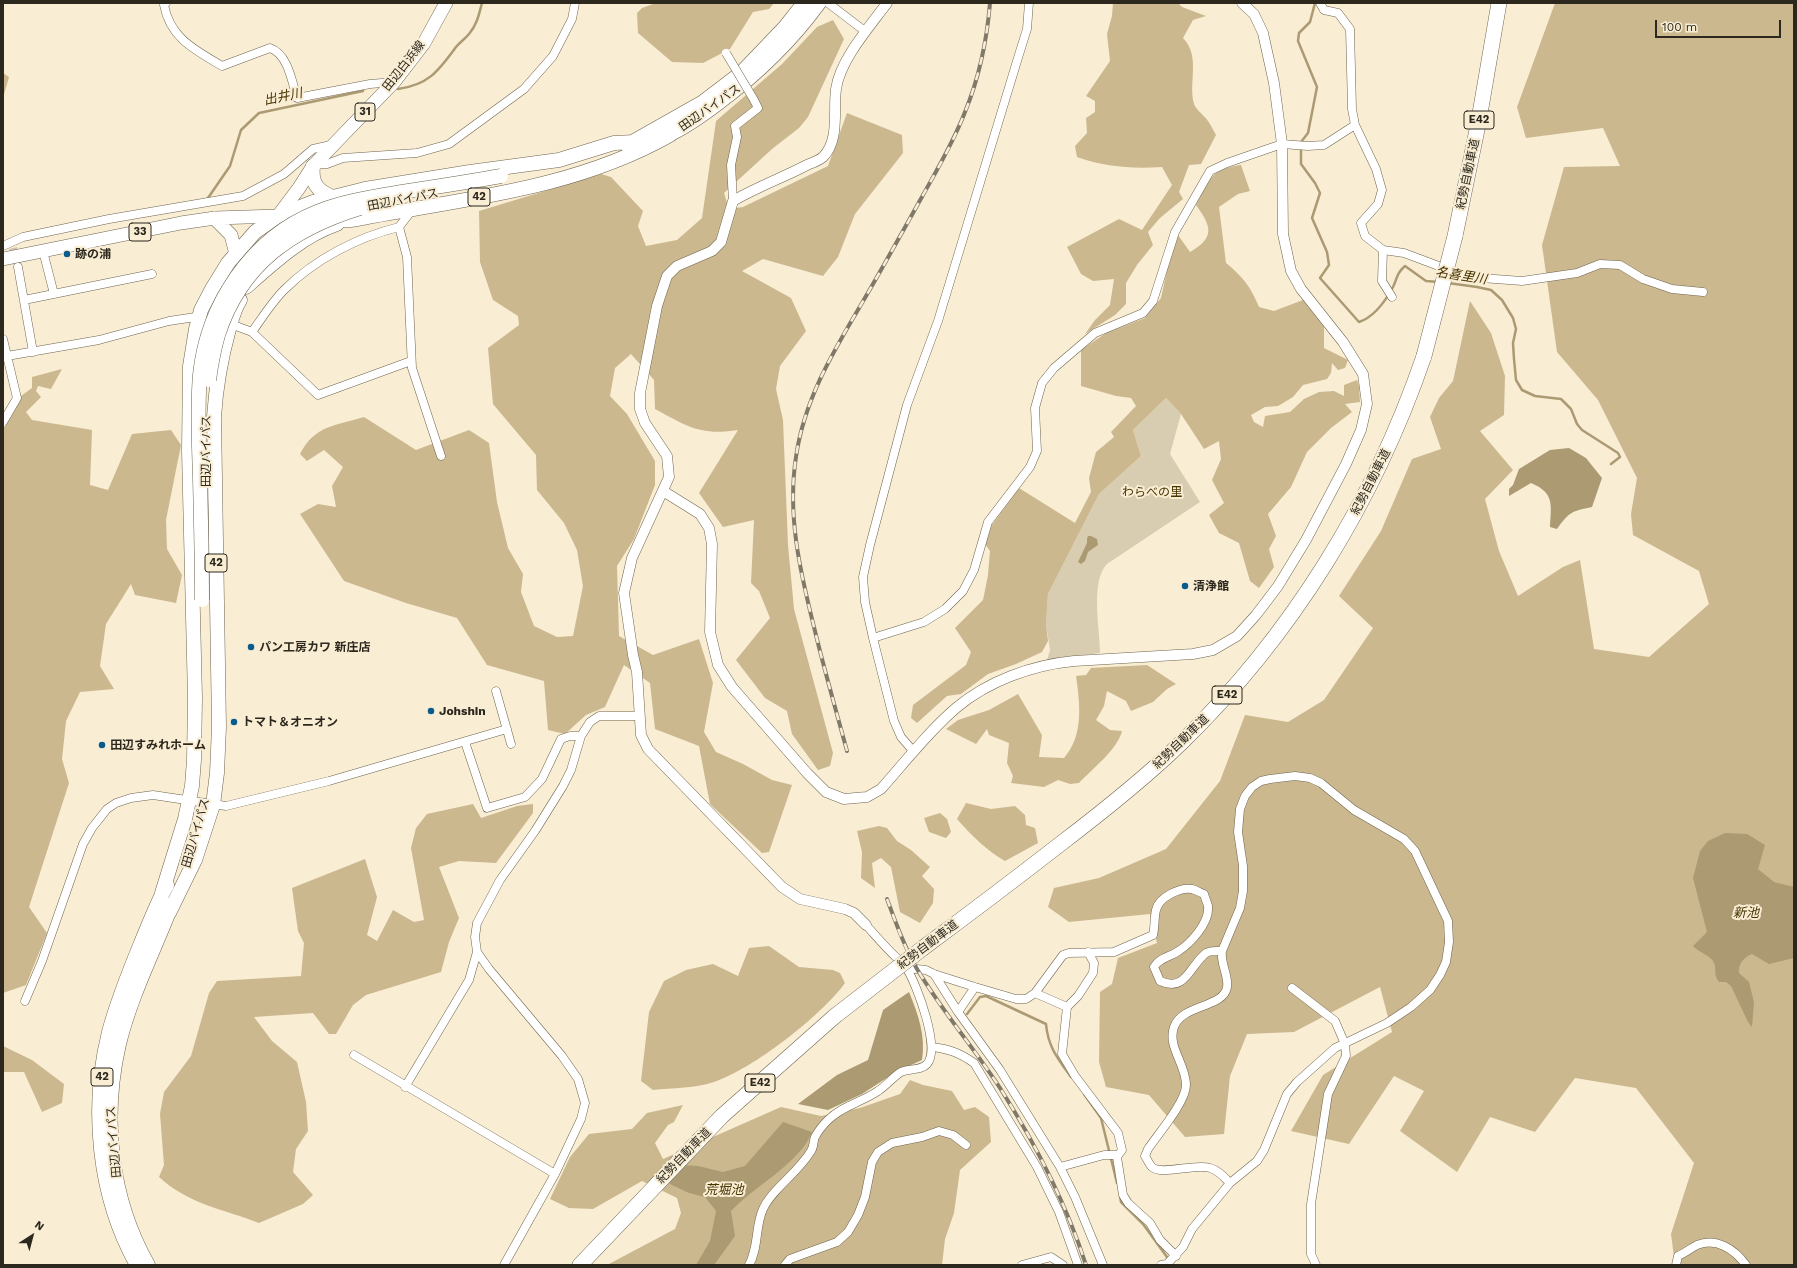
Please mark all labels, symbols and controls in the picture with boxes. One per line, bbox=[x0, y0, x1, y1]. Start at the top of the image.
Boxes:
scale bar bbox=[1657, 12, 1783, 38]
text: 100 m bbox=[1662, 20, 1697, 34]
street label: 田辺白浜線 bbox=[380, 38, 428, 94]
street label: 田辺バイパス bbox=[676, 81, 744, 135]
water label: 出井川 bbox=[262, 85, 304, 109]
road number: 31 bbox=[355, 103, 375, 121]
road number: E42 bbox=[1464, 111, 1494, 129]
street label: 紀勢自動車道 bbox=[1453, 137, 1483, 211]
street label: 田辺バイパス bbox=[366, 186, 440, 214]
road number: 42 bbox=[468, 188, 490, 206]
road number: 33 bbox=[129, 223, 151, 241]
place label: 跡の浦 bbox=[75, 247, 111, 261]
marker: 跡の浦 bbox=[62, 249, 72, 259]
water label: 名喜里川 bbox=[1434, 264, 1488, 288]
street label: 田辺バイパス bbox=[199, 415, 213, 487]
street label: 紀勢自動車道 bbox=[1348, 447, 1394, 517]
park label: わらべの里 bbox=[1122, 485, 1182, 499]
road number: 42 bbox=[205, 554, 227, 572]
place label: 清浄館 bbox=[1193, 579, 1229, 593]
marker: 清浄館 bbox=[1180, 581, 1190, 591]
place label: パン工房カワ 新庄店 bbox=[259, 640, 370, 654]
marker: パン工房カワ 新庄店 bbox=[246, 642, 256, 652]
road number: E42 bbox=[1212, 686, 1242, 704]
place label: Johshin bbox=[439, 704, 486, 718]
marker: Johshin bbox=[426, 706, 436, 716]
street label: 紀勢自動車道 bbox=[1150, 712, 1212, 772]
place label: トマト＆オニオン bbox=[242, 715, 338, 729]
marker: トマト＆オニオン bbox=[229, 717, 239, 727]
place label: 田辺すみれホーム bbox=[110, 738, 206, 752]
marker: 田辺すみれホーム bbox=[97, 740, 107, 750]
street label: 田辺バイパス bbox=[179, 796, 213, 870]
water label: 新池 bbox=[1733, 905, 1759, 921]
street label: 紀勢自動車道 bbox=[895, 918, 961, 972]
road number: 42 bbox=[91, 1068, 113, 1086]
road number: E42 bbox=[745, 1074, 775, 1092]
street label: 田辺バイパス bbox=[104, 1106, 124, 1178]
street label: 紀勢自動車道 bbox=[654, 1125, 714, 1187]
water label: 荒堀池 bbox=[705, 1182, 743, 1198]
north arrow bbox=[12, 1216, 52, 1256]
text: N bbox=[32, 1218, 46, 1234]

